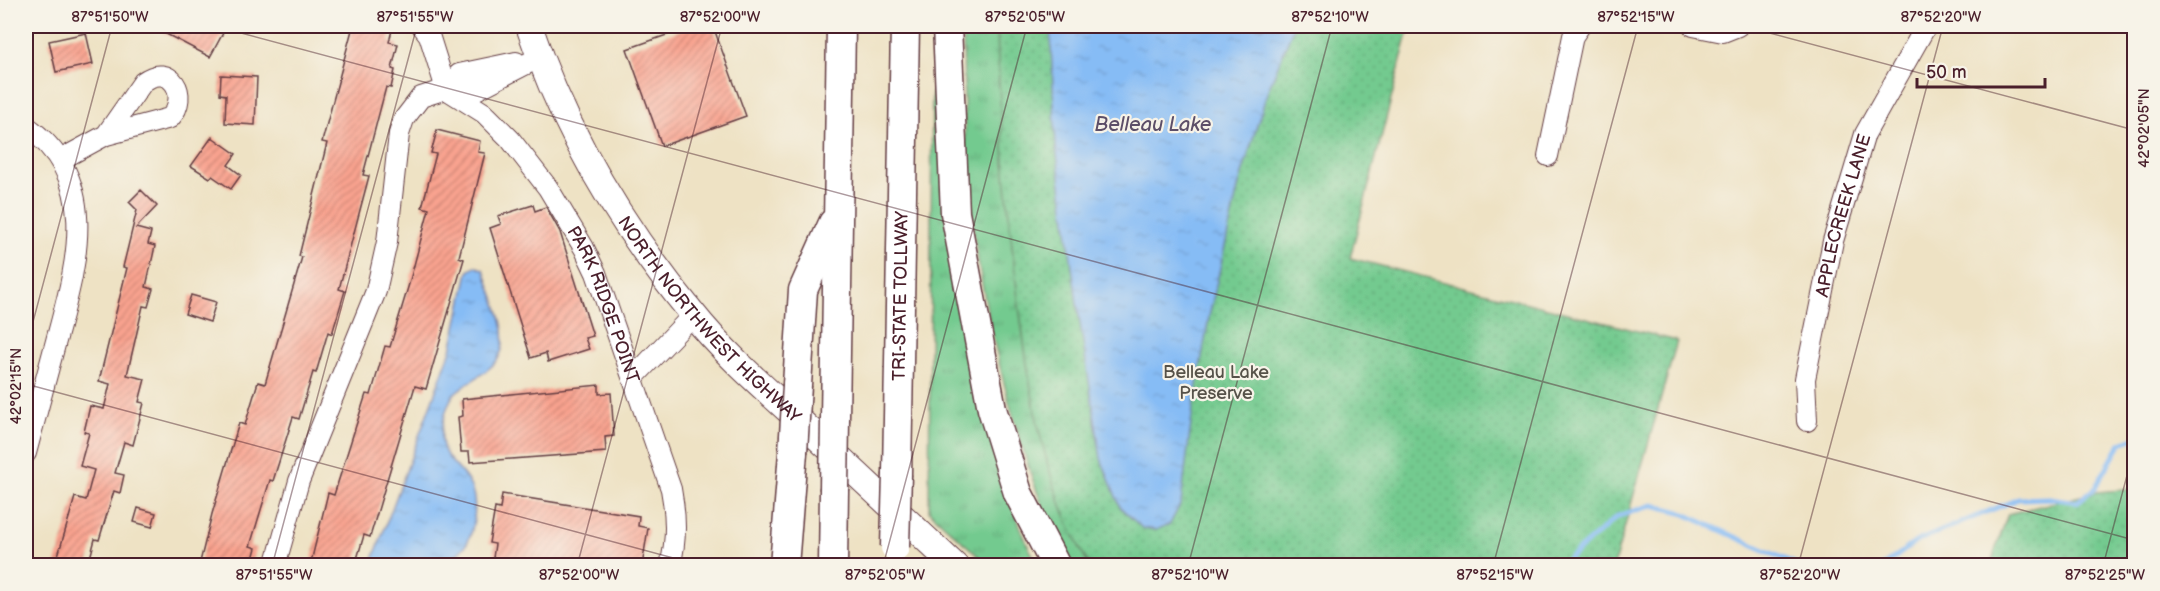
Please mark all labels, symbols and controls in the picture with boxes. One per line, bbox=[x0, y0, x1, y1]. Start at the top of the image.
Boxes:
text: 87°51'50"W bbox=[71, 8, 149, 27]
text: 87°51'55"W bbox=[376, 8, 454, 27]
text: 87°52'00"W bbox=[680, 8, 761, 27]
text: 87°52'05"W bbox=[985, 8, 1066, 27]
text: 87°52'10"W bbox=[1291, 8, 1369, 27]
text: 87°52'15"W bbox=[1597, 8, 1675, 27]
text: 87°52'20"W bbox=[1901, 8, 1982, 27]
scale bar bbox=[1917, 51, 2044, 89]
text: 50 m bbox=[1926, 62, 1967, 83]
text: 42°02'05"N bbox=[2135, 88, 2154, 168]
water label: Belleau Lake bbox=[1095, 113, 1212, 137]
street label: APPLECREEK LANE bbox=[1811, 131, 1875, 299]
street label: TRI-STATE TOLLWAY bbox=[888, 211, 912, 381]
street label: NORTH NORTHWEST HIGHWAY bbox=[614, 212, 806, 427]
street label: PARK RIDGE POINT bbox=[563, 222, 644, 386]
text: 42°02'15"N bbox=[7, 348, 26, 424]
park label: Belleau Lake Preserve bbox=[1163, 362, 1269, 404]
text: 87°51'55"W bbox=[235, 566, 313, 585]
text: 87°52'00"W bbox=[539, 566, 620, 585]
text: 87°52'05"W bbox=[845, 566, 926, 585]
text: 87°52'10"W bbox=[1151, 566, 1229, 585]
text: 87°52'15"W bbox=[1456, 566, 1534, 585]
text: 87°52'20"W bbox=[1760, 566, 1841, 585]
text: 87°52'25"W bbox=[2065, 566, 2146, 585]

